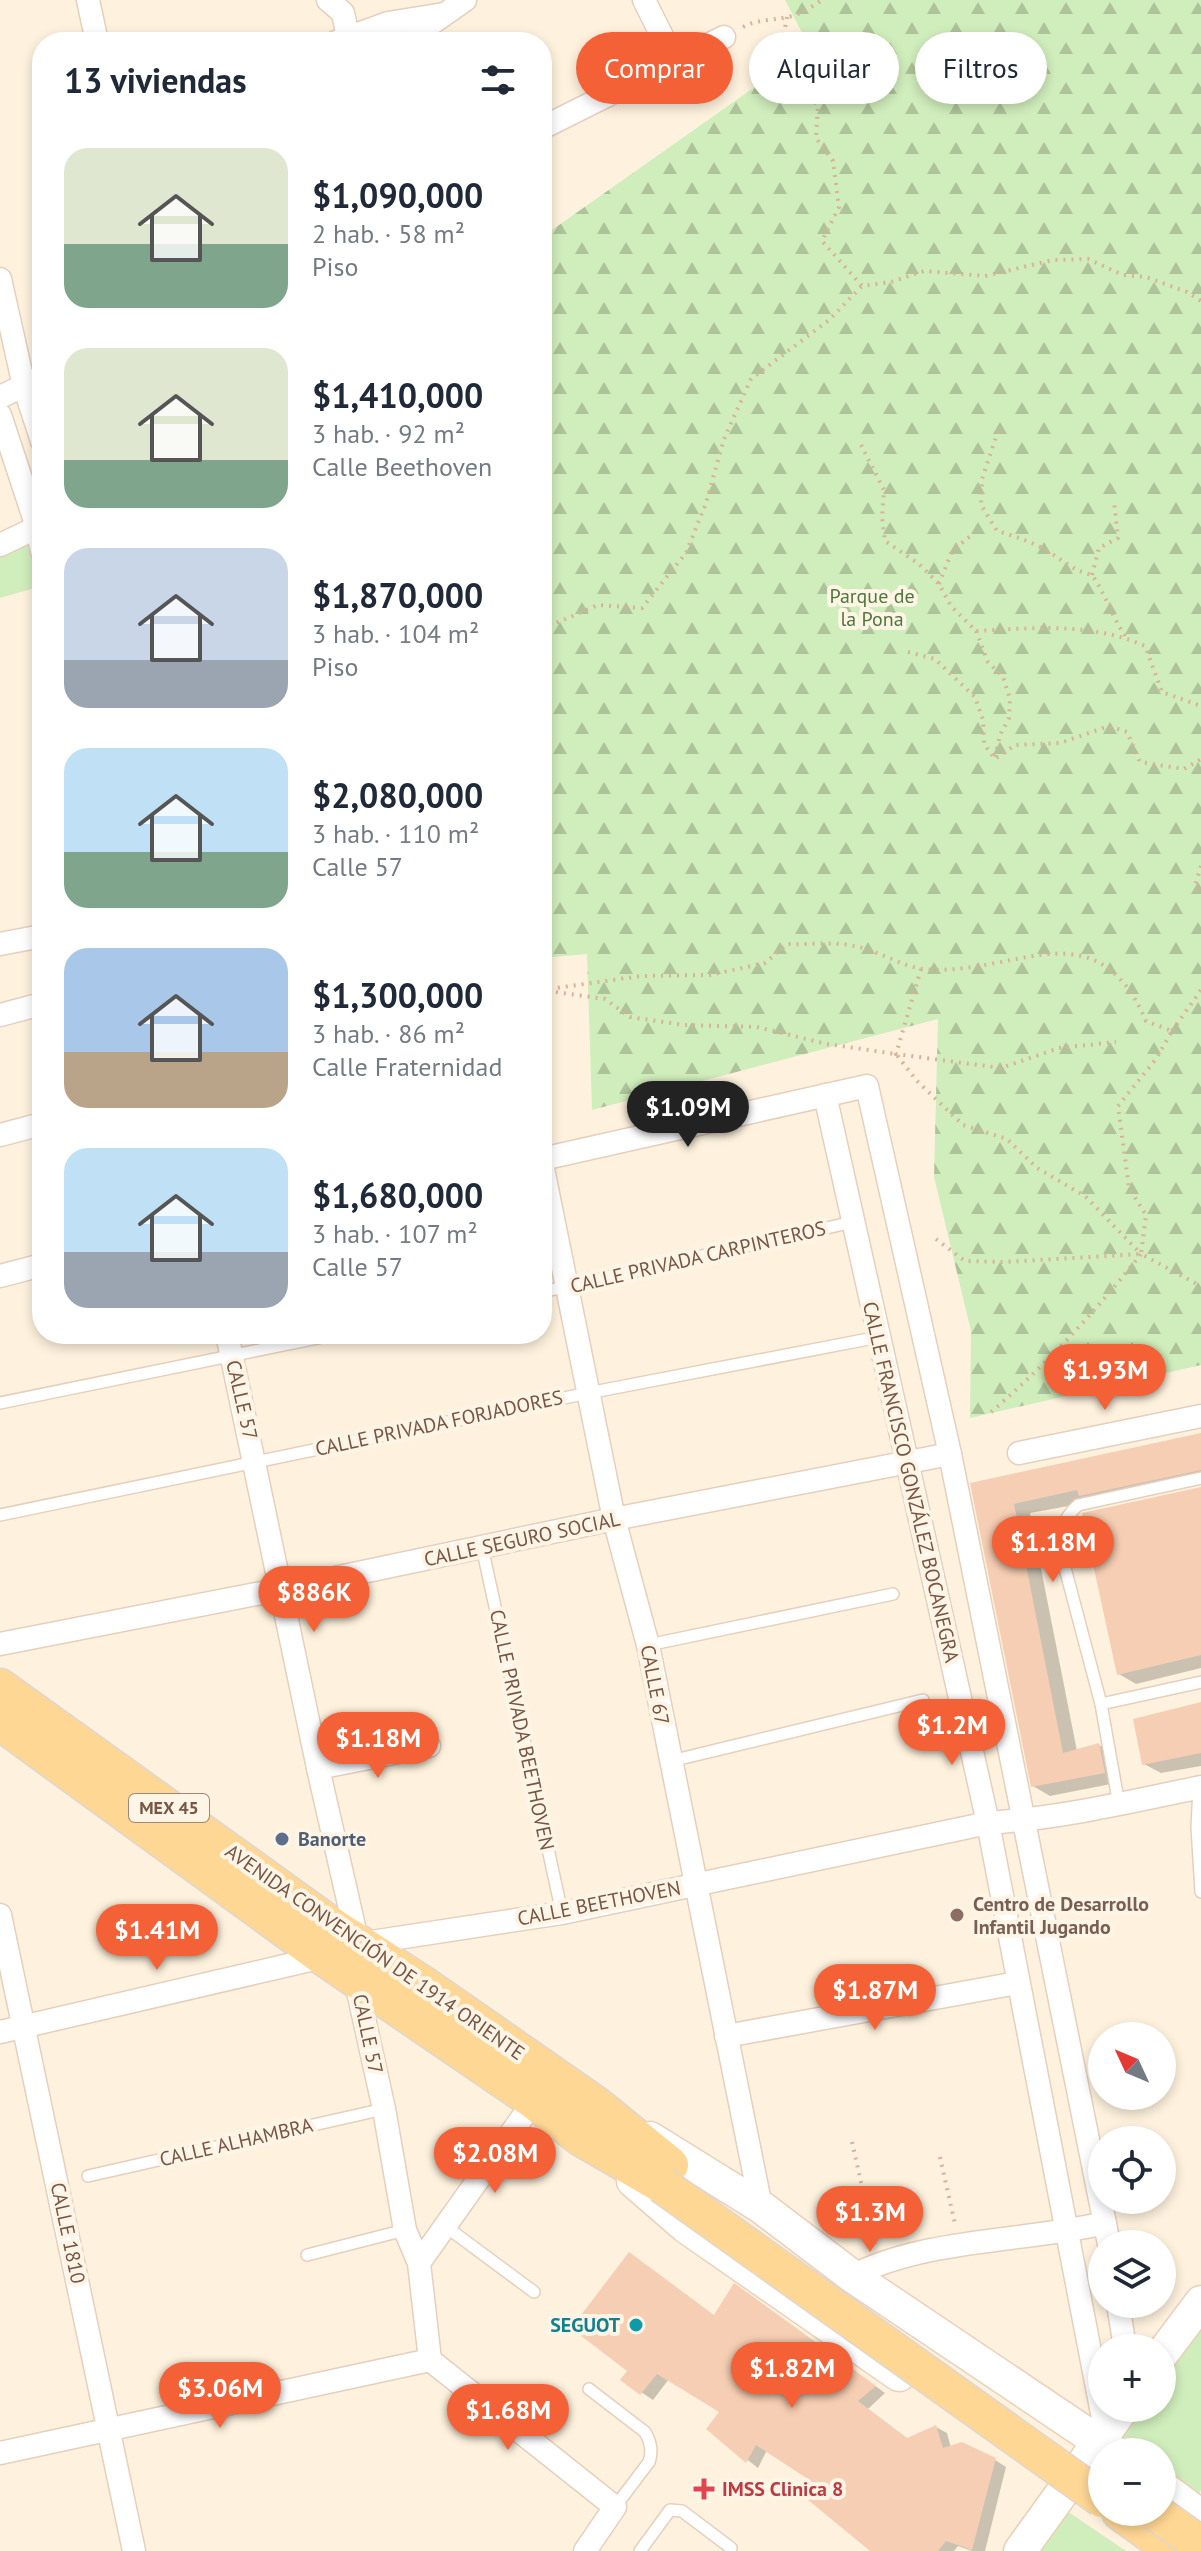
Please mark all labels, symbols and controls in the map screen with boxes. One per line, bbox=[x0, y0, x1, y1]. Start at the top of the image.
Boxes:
chip: Comprar bbox=[576, 32, 733, 104]
chip: Alquilar bbox=[749, 32, 899, 104]
chip: Filtros bbox=[915, 32, 1047, 104]
text: 13 viviendas bbox=[64, 58, 247, 102]
icon: filters bbox=[476, 58, 520, 102]
text: $1,090,000 bbox=[312, 173, 483, 217]
icon: home bbox=[128, 180, 224, 276]
text: 2 hab. · 58 m² bbox=[312, 217, 465, 250]
text: Piso bbox=[312, 250, 358, 283]
text: $1,410,000 bbox=[312, 373, 483, 417]
icon: home bbox=[128, 380, 224, 476]
text: 3 hab. · 92 m² bbox=[312, 417, 465, 450]
text: Calle Beethoven bbox=[312, 450, 492, 483]
text: $1,870,000 bbox=[312, 573, 483, 617]
icon: home bbox=[128, 580, 224, 676]
park label: Parque de la Pona bbox=[829, 583, 915, 632]
text: 3 hab. · 104 m² bbox=[312, 617, 479, 650]
text: Piso bbox=[312, 650, 358, 683]
text: $2,080,000 bbox=[312, 773, 483, 817]
icon: home bbox=[128, 780, 224, 876]
text: 3 hab. · 110 m² bbox=[312, 817, 479, 850]
text: Calle 57 bbox=[312, 850, 403, 883]
text: $1,300,000 bbox=[312, 973, 483, 1017]
icon: home bbox=[128, 980, 224, 1076]
text: 3 hab. · 86 m² bbox=[312, 1017, 465, 1050]
text: Calle Fraternidad bbox=[312, 1050, 502, 1083]
pin: $1.09M bbox=[623, 1081, 753, 1149]
text: $1.09M bbox=[645, 1090, 731, 1123]
text: $1,680,000 bbox=[312, 1173, 483, 1217]
icon: home bbox=[128, 1180, 224, 1276]
street label: CALLE PRIVADA CARPINTEROS bbox=[568, 1215, 828, 1299]
text: 3 hab. · 107 m² bbox=[312, 1217, 478, 1250]
text: Calle 57 bbox=[312, 1250, 403, 1283]
street label: CALLE FRANCISCO GONZÁLEZ BOCANEGRA bbox=[857, 1299, 965, 1665]
pin: $1.93M bbox=[1040, 1344, 1170, 1412]
text: $1.93M bbox=[1062, 1353, 1148, 1386]
street label: CALLE 57 bbox=[220, 1358, 264, 1442]
street label: CALLE PRIVADA FORJADORES bbox=[313, 1384, 565, 1462]
street label: CALLE SEGURO SOCIAL bbox=[422, 1506, 622, 1572]
pin: $1.18M bbox=[988, 1516, 1118, 1584]
text: $1.18M bbox=[1010, 1525, 1096, 1558]
pin: $886K bbox=[258, 1566, 370, 1634]
text: $886K bbox=[276, 1575, 352, 1608]
street label: CALLE PRIVADA BEETHOVEN bbox=[484, 1607, 560, 1853]
street label: CALLE 67 bbox=[635, 1643, 675, 1727]
pin: $1.2M bbox=[896, 1699, 1008, 1767]
text: $1.2M bbox=[916, 1708, 988, 1741]
pin: $1.18M bbox=[313, 1712, 443, 1780]
text: $1.18M bbox=[335, 1721, 421, 1754]
road number: MEX 45 bbox=[129, 1794, 209, 1822]
place label: Banorte bbox=[298, 1826, 366, 1852]
marker: Banorte bbox=[273, 1830, 291, 1848]
street label: AVENIDA CONVENCIÓN DE 1914 ORIENTE bbox=[220, 1838, 530, 2066]
street label: CALLE BEETHOVEN bbox=[515, 1874, 683, 1932]
place label: Centro de Desarrollo Infantil Jugando bbox=[973, 1891, 1149, 1940]
pin: $1.41M bbox=[92, 1904, 222, 1972]
marker: Centro de Desarrollo Infantil Jugando bbox=[948, 1906, 966, 1924]
text: $1.41M bbox=[114, 1913, 200, 1946]
pin: $1.87M bbox=[810, 1964, 940, 2032]
text: $1.87M bbox=[832, 1973, 918, 2006]
street label: CALLE 57 bbox=[347, 1992, 389, 2076]
north arrow bbox=[1088, 2022, 1176, 2110]
map controls bbox=[1088, 2022, 1176, 2526]
street label: CALLE ALHAMBRA bbox=[157, 2112, 315, 2172]
button: locate bbox=[1088, 2126, 1176, 2214]
pin: $2.08M bbox=[430, 2127, 560, 2195]
text: $2.08M bbox=[452, 2136, 538, 2169]
street label: CALLE 1810 bbox=[45, 2180, 91, 2286]
pin: $1.3M bbox=[814, 2186, 926, 2254]
text: $1.3M bbox=[834, 2195, 906, 2228]
button: layers bbox=[1088, 2230, 1176, 2318]
place label: SEGUOT bbox=[550, 2312, 621, 2338]
marker: SEGUOT bbox=[627, 2316, 645, 2334]
button: + bbox=[1088, 2334, 1176, 2422]
pin: $1.82M bbox=[727, 2342, 857, 2410]
text: $1.82M bbox=[749, 2351, 835, 2384]
pin: $3.06M bbox=[155, 2362, 285, 2430]
text: $3.06M bbox=[177, 2371, 263, 2404]
pin: $1.68M bbox=[443, 2384, 573, 2452]
text: $1.68M bbox=[465, 2393, 551, 2426]
button: − bbox=[1088, 2438, 1176, 2526]
place label: IMSS Clinica 8 bbox=[722, 2476, 843, 2502]
marker: IMSS Clinica 8 bbox=[693, 2478, 715, 2500]

